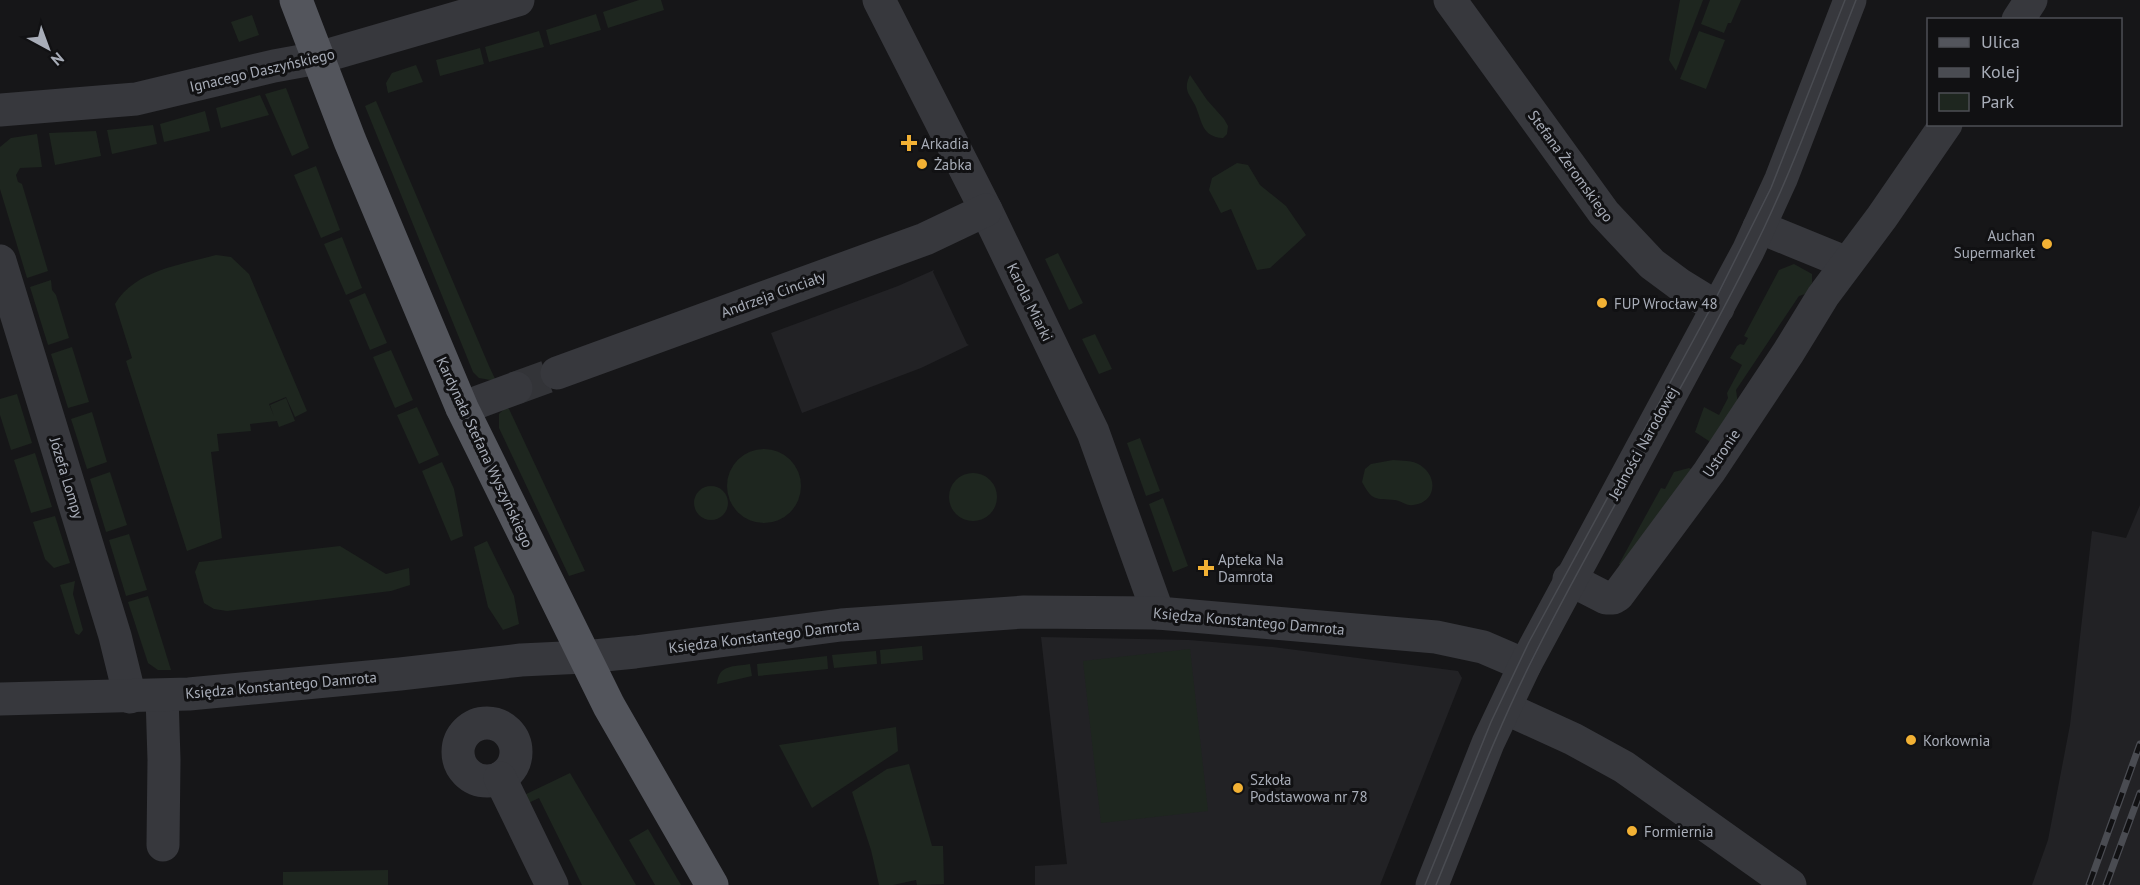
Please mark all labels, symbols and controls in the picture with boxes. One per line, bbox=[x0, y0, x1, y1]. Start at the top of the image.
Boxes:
north arrow bbox=[18, 18, 78, 78]
legend bbox=[1927, 18, 2122, 126]
text: Ulica bbox=[1981, 30, 2020, 53]
street label: Ignacego Daszyńskiego bbox=[188, 44, 336, 96]
text: N bbox=[47, 48, 68, 70]
text: Kolej bbox=[1981, 60, 2020, 83]
text: Park bbox=[1981, 90, 2014, 113]
street label: Stefana Żeromskiego bbox=[1524, 106, 1618, 226]
place label: Arkadia bbox=[921, 134, 969, 153]
marker: Arkadia bbox=[902, 136, 916, 150]
place label: Żabka bbox=[934, 155, 972, 174]
marker: Żabka bbox=[915, 157, 929, 171]
place label: Auchan Supermarket bbox=[1954, 226, 2035, 262]
marker: Auchan Supermarket bbox=[2040, 237, 2054, 251]
street label: Karola Miarki bbox=[1003, 260, 1057, 344]
street label: Andrzeja Cinciały bbox=[718, 266, 828, 322]
place label: FUP Wrocław 48 bbox=[1614, 294, 1718, 313]
marker: FUP Wrocław 48 bbox=[1595, 296, 1609, 310]
street label: Kardynała Stefana Wyszyńskiego bbox=[432, 354, 538, 550]
street label: Jedności Narodowej bbox=[1604, 383, 1682, 504]
street label: Ustronie bbox=[1698, 425, 1744, 481]
street label: Józefa Lompy bbox=[45, 434, 88, 521]
place label: Apteka Na Damrota bbox=[1218, 550, 1284, 586]
marker: Apteka Na Damrota bbox=[1199, 561, 1213, 575]
street label: Księdza Konstantego Damrota bbox=[1152, 603, 1346, 639]
street label: Księdza Konstantego Damrota bbox=[667, 615, 861, 657]
street label: Księdza Konstantego Damrota bbox=[184, 667, 378, 703]
place label: Korkownia bbox=[1923, 731, 1990, 750]
marker: Korkownia bbox=[1904, 733, 1918, 747]
place label: Szkoła Podstawowa nr 78 bbox=[1250, 770, 1368, 806]
marker: Szkoła Podstawowa nr 78 bbox=[1231, 781, 1245, 795]
place label: Formiernia bbox=[1644, 822, 1713, 841]
marker: Formiernia bbox=[1625, 824, 1639, 838]

